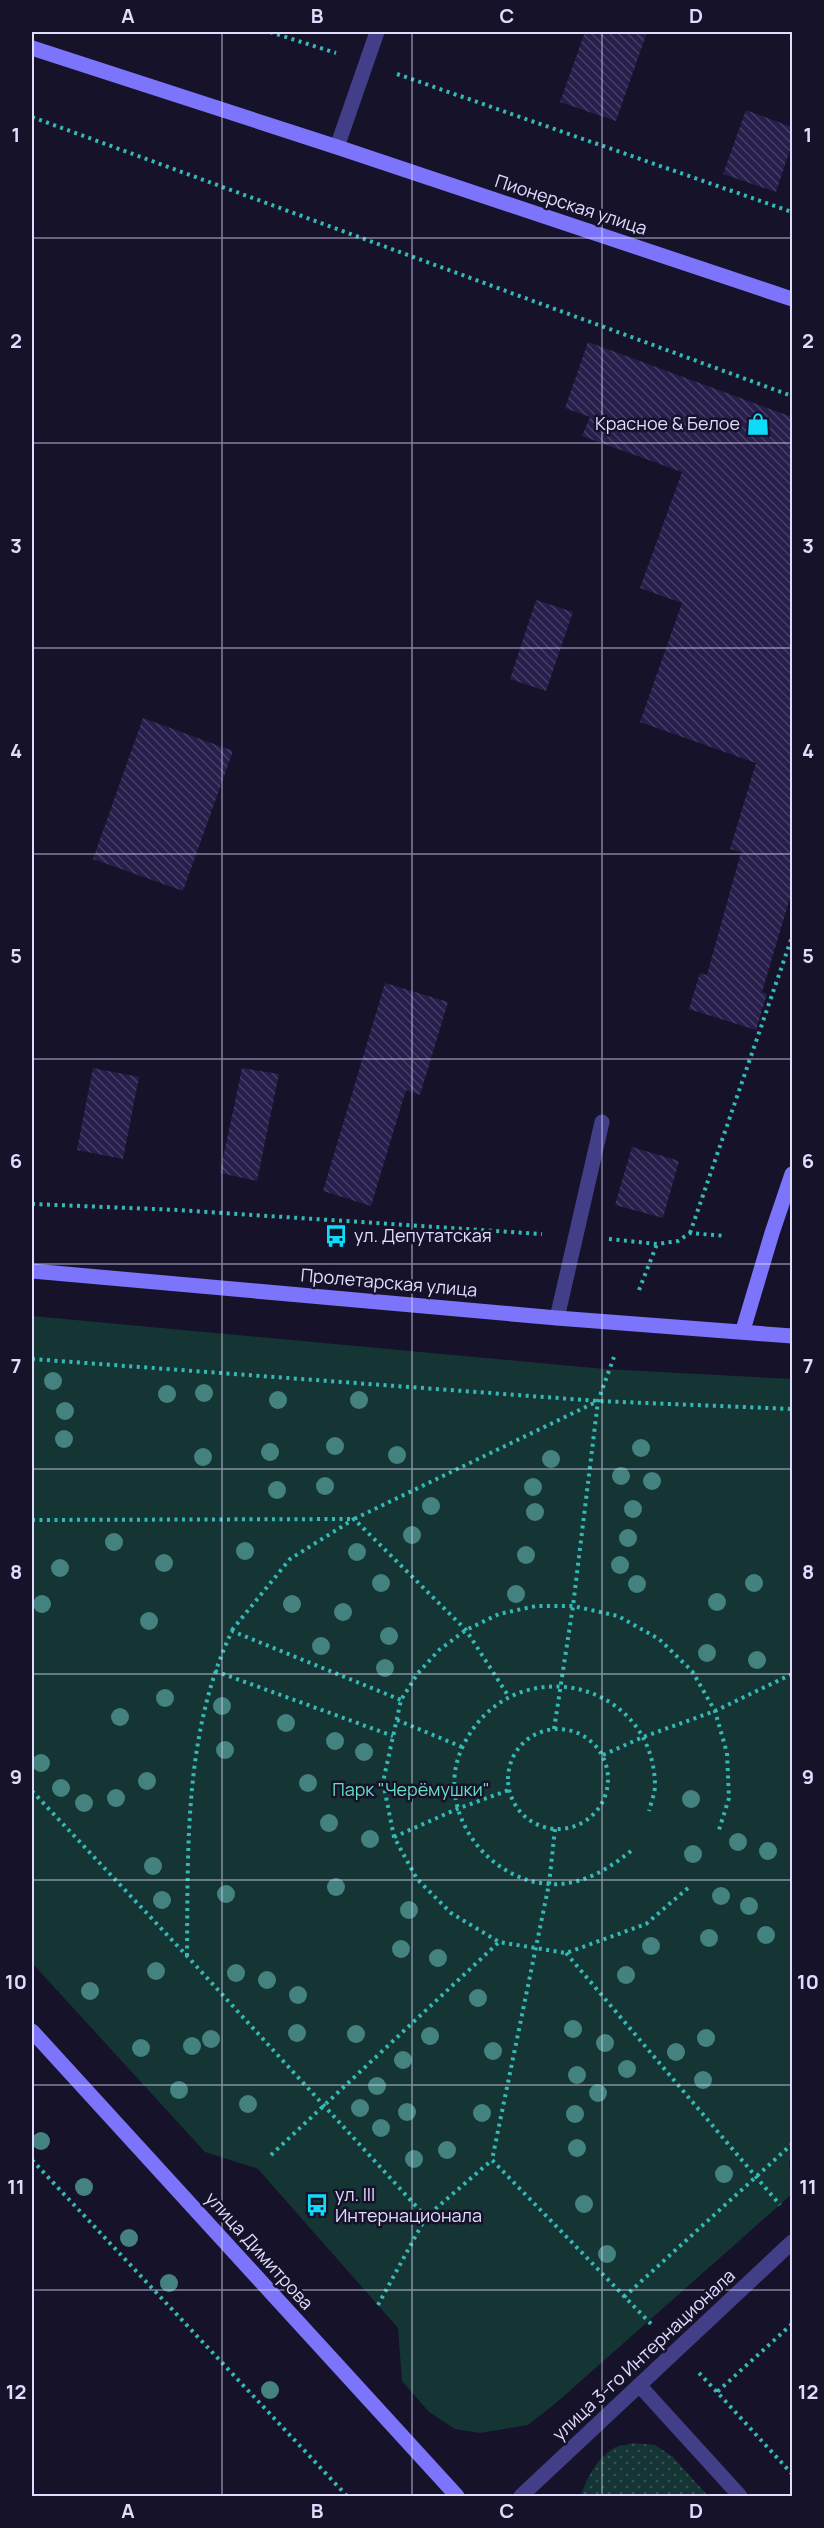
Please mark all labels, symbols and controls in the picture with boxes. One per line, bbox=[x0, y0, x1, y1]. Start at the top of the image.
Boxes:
text: A bbox=[121, 2, 135, 29]
text: B bbox=[311, 2, 324, 29]
text: C bbox=[500, 2, 514, 29]
text: D bbox=[689, 2, 703, 29]
text: 1 bbox=[12, 121, 20, 148]
text: 1 bbox=[804, 121, 812, 148]
street label: Пионерская улица bbox=[492, 168, 650, 240]
text: 2 bbox=[10, 327, 22, 354]
text: 2 bbox=[802, 327, 814, 354]
place label: Красное & Белое bbox=[595, 411, 740, 435]
shop icon: Красное & Белое bbox=[745, 411, 771, 437]
text: 3 bbox=[10, 532, 22, 559]
text: 3 bbox=[802, 532, 814, 559]
text: 4 bbox=[10, 737, 22, 764]
text: 4 bbox=[802, 737, 814, 764]
text: 5 bbox=[10, 942, 22, 969]
text: 5 bbox=[802, 942, 814, 969]
text: 6 bbox=[10, 1147, 22, 1174]
text: 6 bbox=[802, 1147, 814, 1174]
bus stop icon: ул. Депутатская bbox=[323, 1223, 349, 1249]
place label: ул. Депутатская bbox=[354, 1223, 492, 1247]
street label: Пролетарская улица bbox=[300, 1262, 478, 1302]
text: 7 bbox=[11, 1352, 21, 1379]
text: 7 bbox=[803, 1352, 813, 1379]
text: 8 bbox=[10, 1558, 22, 1585]
text: 8 bbox=[802, 1558, 814, 1585]
text: 9 bbox=[10, 1763, 22, 1790]
text: 9 bbox=[802, 1763, 814, 1790]
park label: Парк "Черёмушки" bbox=[332, 1777, 490, 1801]
text: 10 bbox=[5, 1968, 27, 1995]
text: 10 bbox=[797, 1968, 819, 1995]
text: 11 bbox=[7, 2173, 25, 2200]
text: 11 bbox=[799, 2173, 817, 2200]
place label: ул. III Интернационала bbox=[335, 2182, 482, 2227]
street label: улица Димитрова bbox=[200, 2186, 319, 2314]
bus stop icon: ул. III Интернационала bbox=[304, 2192, 330, 2218]
street label: улица 3-го Интернационала bbox=[547, 2263, 740, 2445]
text: 12 bbox=[6, 2378, 26, 2405]
text: 12 bbox=[798, 2378, 818, 2405]
text: A bbox=[121, 2497, 135, 2524]
text: B bbox=[311, 2497, 324, 2524]
text: C bbox=[500, 2497, 514, 2524]
text: D bbox=[689, 2497, 703, 2524]

